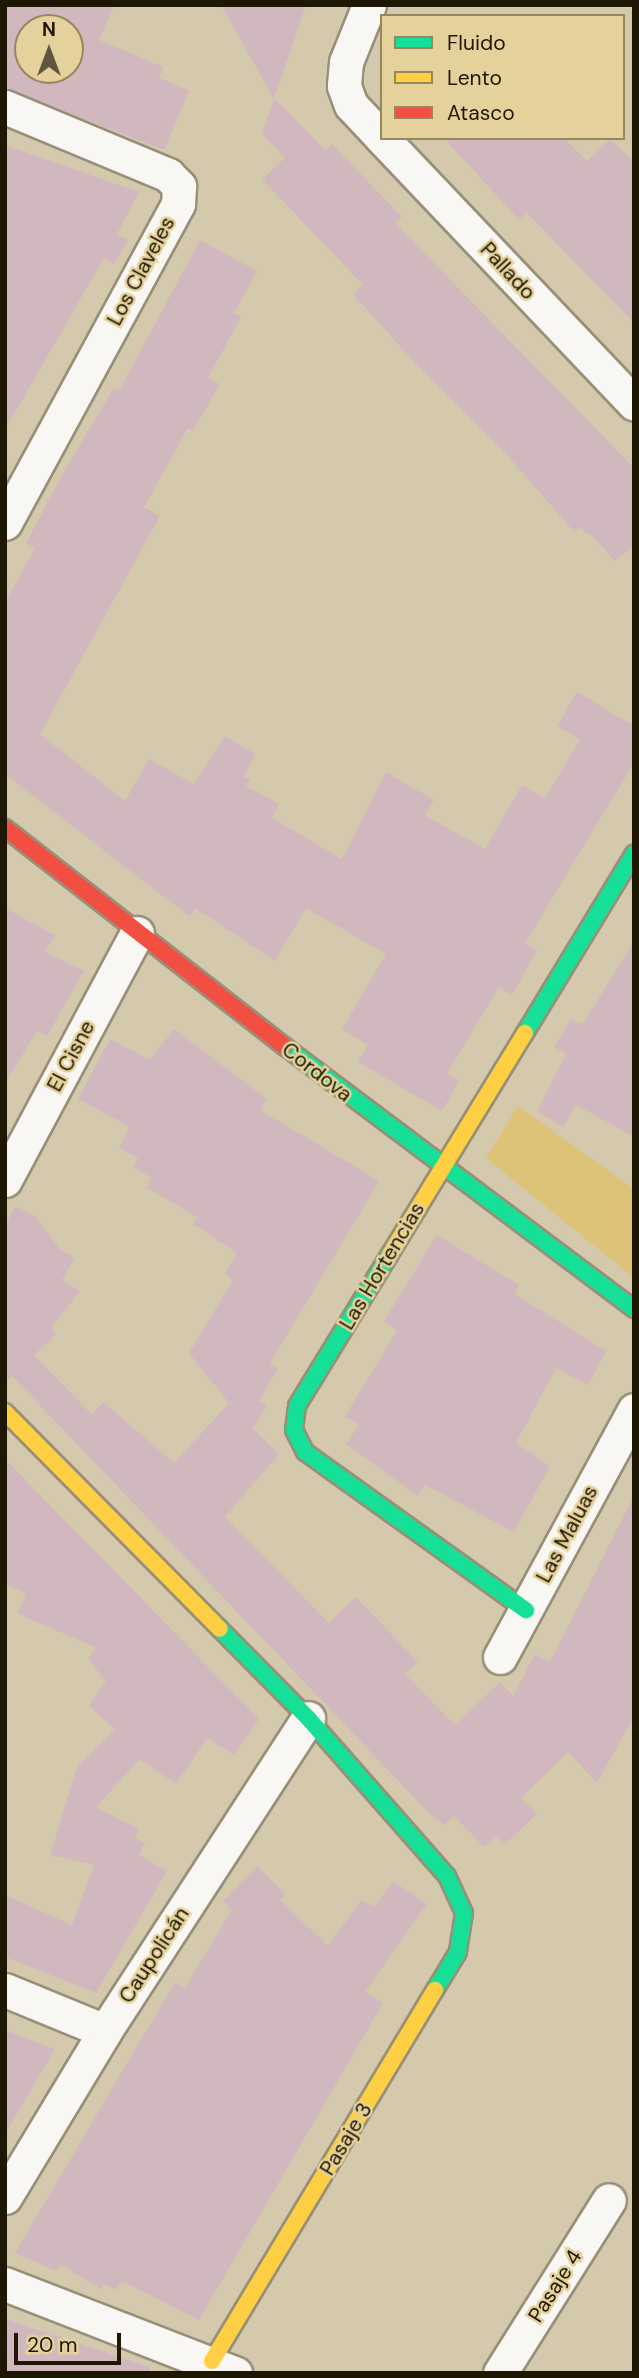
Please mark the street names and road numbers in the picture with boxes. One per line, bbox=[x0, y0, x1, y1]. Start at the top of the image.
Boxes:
street label: Los Claveles bbox=[102, 212, 180, 330]
street label: Pallado bbox=[475, 237, 541, 305]
street label: El Cisne bbox=[42, 1016, 100, 1096]
street label: Cordova bbox=[277, 1037, 357, 1107]
street label: Las Hortencias bbox=[334, 1198, 430, 1334]
street label: Las Maluas bbox=[531, 1481, 603, 1587]
street label: Caupolicán bbox=[114, 1902, 194, 2008]
street label: Pasaje 3 bbox=[315, 2098, 377, 2180]
street label: Pasaje 4 bbox=[523, 2245, 587, 2327]

